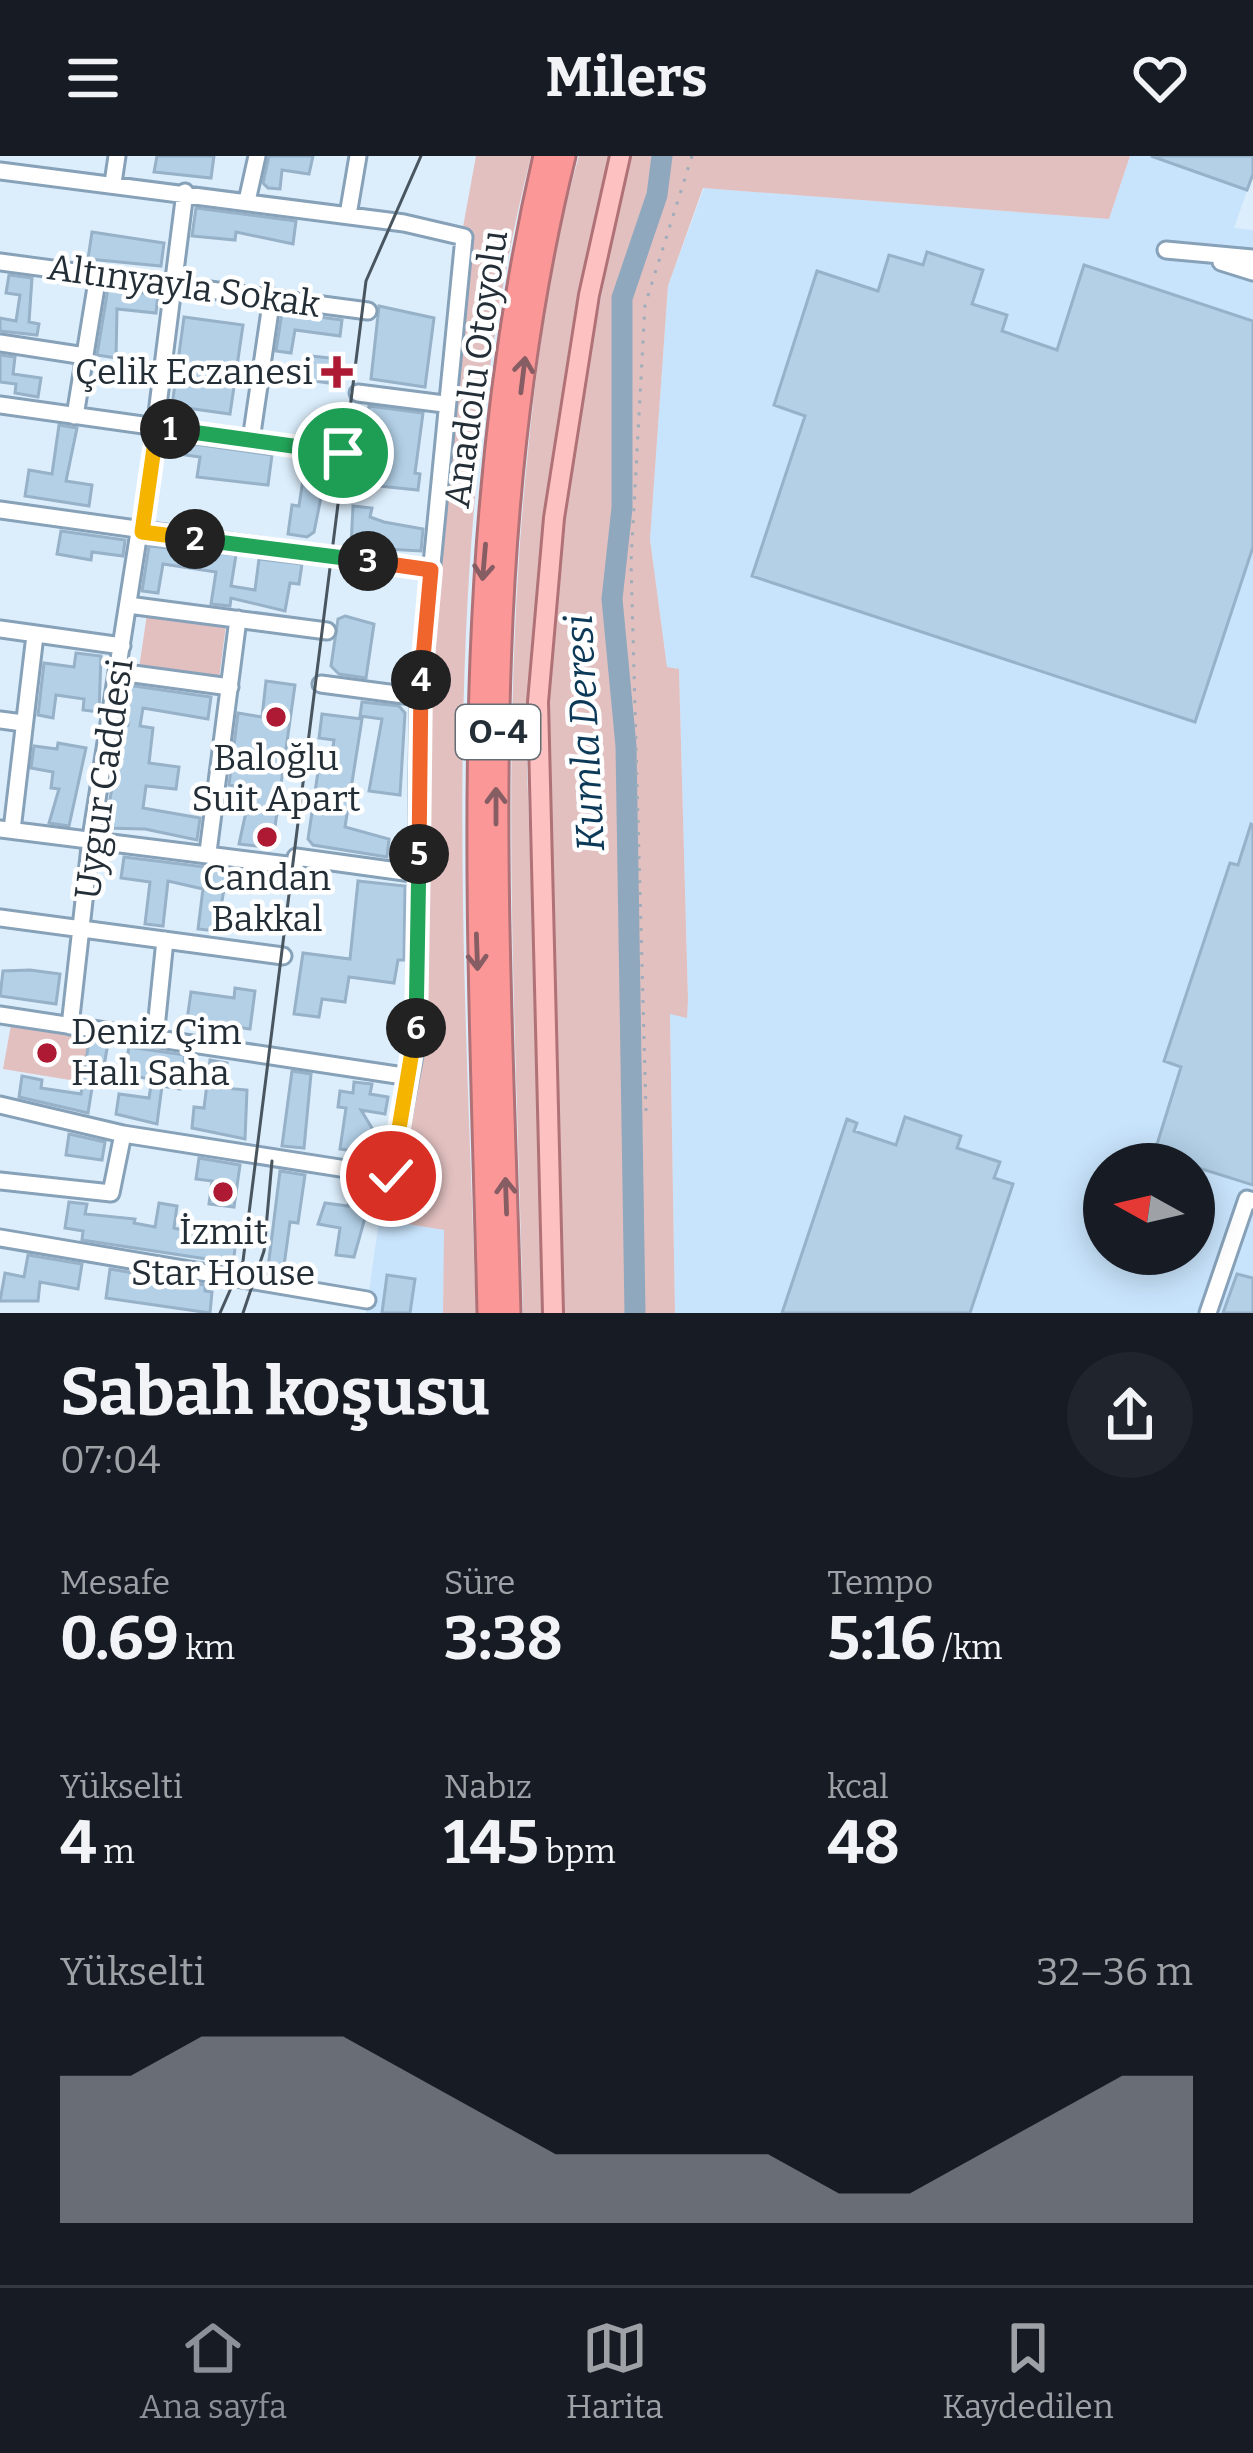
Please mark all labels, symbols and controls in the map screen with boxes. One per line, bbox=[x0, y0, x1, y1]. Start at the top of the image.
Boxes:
icon: menu bbox=[60, 45, 126, 111]
icon: heart bbox=[1127, 45, 1193, 111]
text: Milers bbox=[545, 46, 708, 110]
street label: Anadolu Otoyolu bbox=[435, 227, 517, 511]
street label: Altınyayla Sokak bbox=[45, 245, 324, 327]
place label: Çelik Eczanesi bbox=[75, 350, 313, 394]
one-way arrow bbox=[512, 356, 534, 395]
marker: Çelik Eczanesi bbox=[324, 359, 350, 385]
pin: 1 bbox=[140, 399, 200, 459]
pin bbox=[292, 402, 394, 504]
text: 1 bbox=[163, 409, 177, 449]
icon: arrive bbox=[310, 420, 376, 486]
pin: 2 bbox=[165, 509, 225, 569]
text: 2 bbox=[186, 519, 204, 559]
pin: 3 bbox=[338, 531, 398, 591]
text: 3 bbox=[358, 541, 378, 581]
one-way arrow bbox=[473, 542, 496, 581]
water label: Kumla Deresi bbox=[556, 613, 614, 853]
pin: 4 bbox=[391, 650, 451, 710]
street label: Uygur Caddesi bbox=[65, 656, 143, 902]
text: 4 bbox=[411, 660, 431, 700]
marker: Baloğlu Suit Apart bbox=[263, 704, 289, 730]
road number: O-4 bbox=[456, 705, 540, 759]
place label: Baloğlu Suit Apart bbox=[191, 736, 361, 821]
one-way arrow bbox=[485, 787, 507, 826]
marker: Candan Bakkal bbox=[254, 824, 280, 850]
pin: 5 bbox=[389, 824, 449, 884]
text: 5 bbox=[410, 834, 428, 874]
place label: Candan Bakkal bbox=[203, 856, 331, 941]
one-way arrow bbox=[466, 932, 489, 971]
pin: 6 bbox=[386, 998, 446, 1058]
text: 6 bbox=[406, 1008, 426, 1048]
place label: Deniz Çim Halı Saha bbox=[71, 1010, 242, 1095]
marker: Deniz Çim Halı Saha bbox=[34, 1040, 60, 1066]
pin bbox=[340, 1125, 442, 1227]
icon: check bbox=[358, 1143, 424, 1209]
north arrow bbox=[1083, 1143, 1215, 1275]
map controls bbox=[1083, 1143, 1215, 1275]
one-way arrow bbox=[494, 1177, 517, 1216]
marker: İzmit Star House bbox=[210, 1179, 236, 1205]
place label: İzmit Star House bbox=[131, 1210, 315, 1295]
text: Sabah koşusu bbox=[60, 1352, 490, 1431]
button: share bbox=[1067, 1352, 1193, 1478]
text: 07:04 bbox=[60, 1437, 161, 1483]
text: Mesafe bbox=[60, 1563, 170, 1603]
text: Süre bbox=[444, 1563, 515, 1603]
text: Tempo bbox=[827, 1563, 933, 1603]
text: 0.69 bbox=[60, 1603, 179, 1675]
text: 3:38 bbox=[444, 1603, 563, 1675]
text: 5:16 bbox=[827, 1603, 936, 1675]
text: km bbox=[179, 1628, 235, 1668]
text: /km bbox=[936, 1628, 1003, 1668]
text: Yükselti bbox=[60, 1767, 183, 1807]
text: Nabız bbox=[444, 1767, 532, 1807]
text: kcal bbox=[827, 1767, 889, 1807]
text: 4 bbox=[60, 1807, 97, 1879]
text: 145 bbox=[444, 1807, 539, 1879]
text: 48 bbox=[827, 1807, 900, 1879]
text: m bbox=[97, 1832, 135, 1872]
text: bpm bbox=[539, 1832, 616, 1872]
text: Yükselti bbox=[60, 1949, 205, 1995]
text: 32–36 m bbox=[1036, 1949, 1193, 1995]
tab: Ana sayfa bbox=[139, 2315, 287, 2427]
tab: Harita bbox=[566, 2315, 663, 2427]
tab: Kaydedilen bbox=[942, 2315, 1114, 2427]

